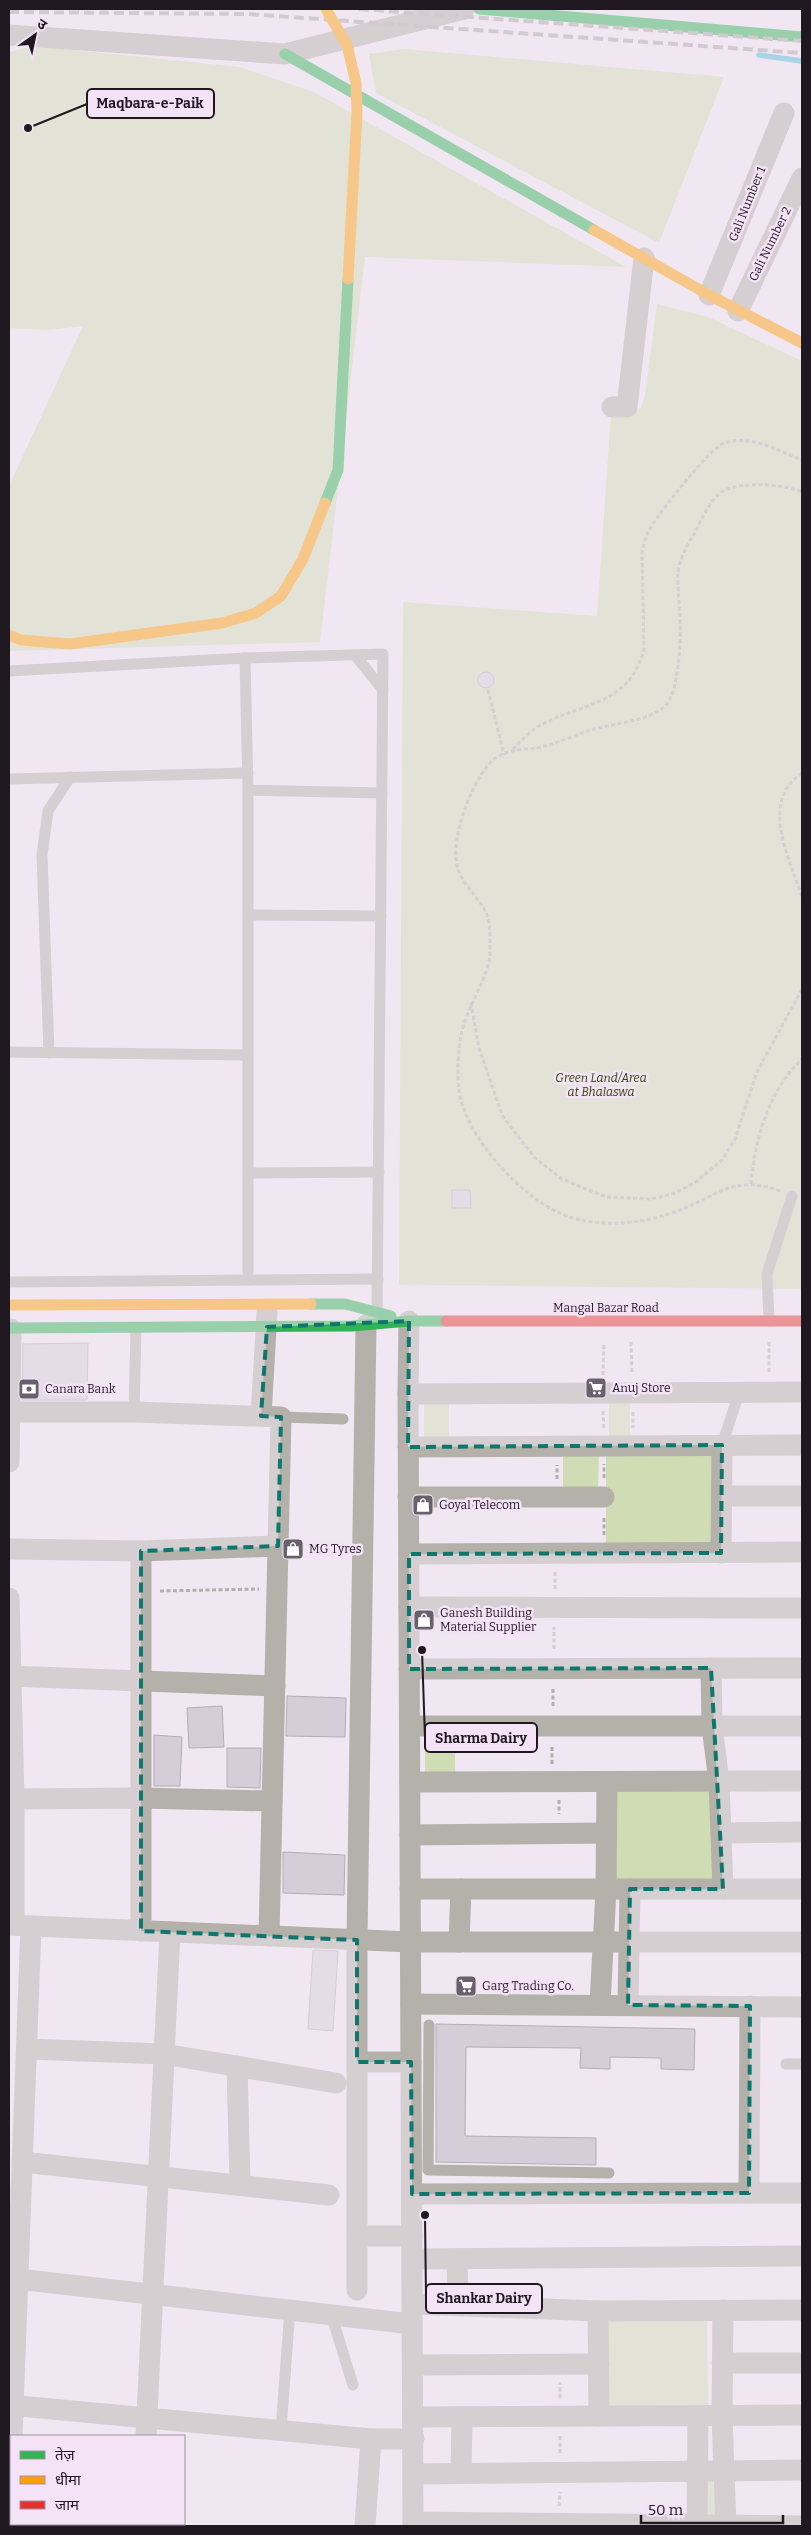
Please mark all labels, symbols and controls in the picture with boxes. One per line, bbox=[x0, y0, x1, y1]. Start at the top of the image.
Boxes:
north arrow bbox=[10, 10, 60, 60]
text: उ bbox=[34, 15, 51, 34]
callout: Maqbara-e-Paik bbox=[87, 89, 214, 118]
text: Maqbara-e-Paik bbox=[96, 95, 204, 112]
street label: Gali Number 1 bbox=[726, 165, 768, 243]
street label: Gali Number 2 bbox=[746, 205, 794, 283]
park label: Green Land/Area at Bhalaswa bbox=[555, 1071, 647, 1099]
street label: Mangal Bazar Road bbox=[553, 1301, 659, 1315]
supermarket icon: Anuj Store bbox=[584, 1376, 608, 1400]
bank icon: Canara Bank bbox=[17, 1377, 41, 1401]
place label: Anuj Store bbox=[612, 1381, 671, 1395]
place label: Canara Bank bbox=[45, 1382, 116, 1396]
shop icon: Goyal Telecom bbox=[411, 1493, 435, 1517]
place label: Goyal Telecom bbox=[439, 1498, 521, 1512]
shop icon: MG Tyres bbox=[281, 1537, 305, 1561]
place label: MG Tyres bbox=[309, 1542, 362, 1556]
place label: Ganesh Building Material Supplier bbox=[440, 1606, 537, 1634]
shop icon: Ganesh Building Material Supplier bbox=[412, 1608, 436, 1632]
callout: Sharma Dairy bbox=[425, 1723, 537, 1752]
text: Sharma Dairy bbox=[435, 1730, 527, 1747]
supermarket icon: Garg Trading Co. bbox=[454, 1974, 478, 1998]
place label: Garg Trading Co. bbox=[482, 1979, 574, 1993]
callout: Shankar Dairy bbox=[426, 2284, 542, 2313]
text: Shankar Dairy bbox=[436, 2290, 532, 2307]
legend bbox=[10, 2435, 185, 2525]
text: तेज़ bbox=[55, 2446, 76, 2464]
text: धीमा bbox=[55, 2471, 82, 2489]
scale bar bbox=[641, 2492, 784, 2524]
text: जाम bbox=[55, 2496, 80, 2514]
text: 50 m bbox=[648, 2501, 684, 2519]

